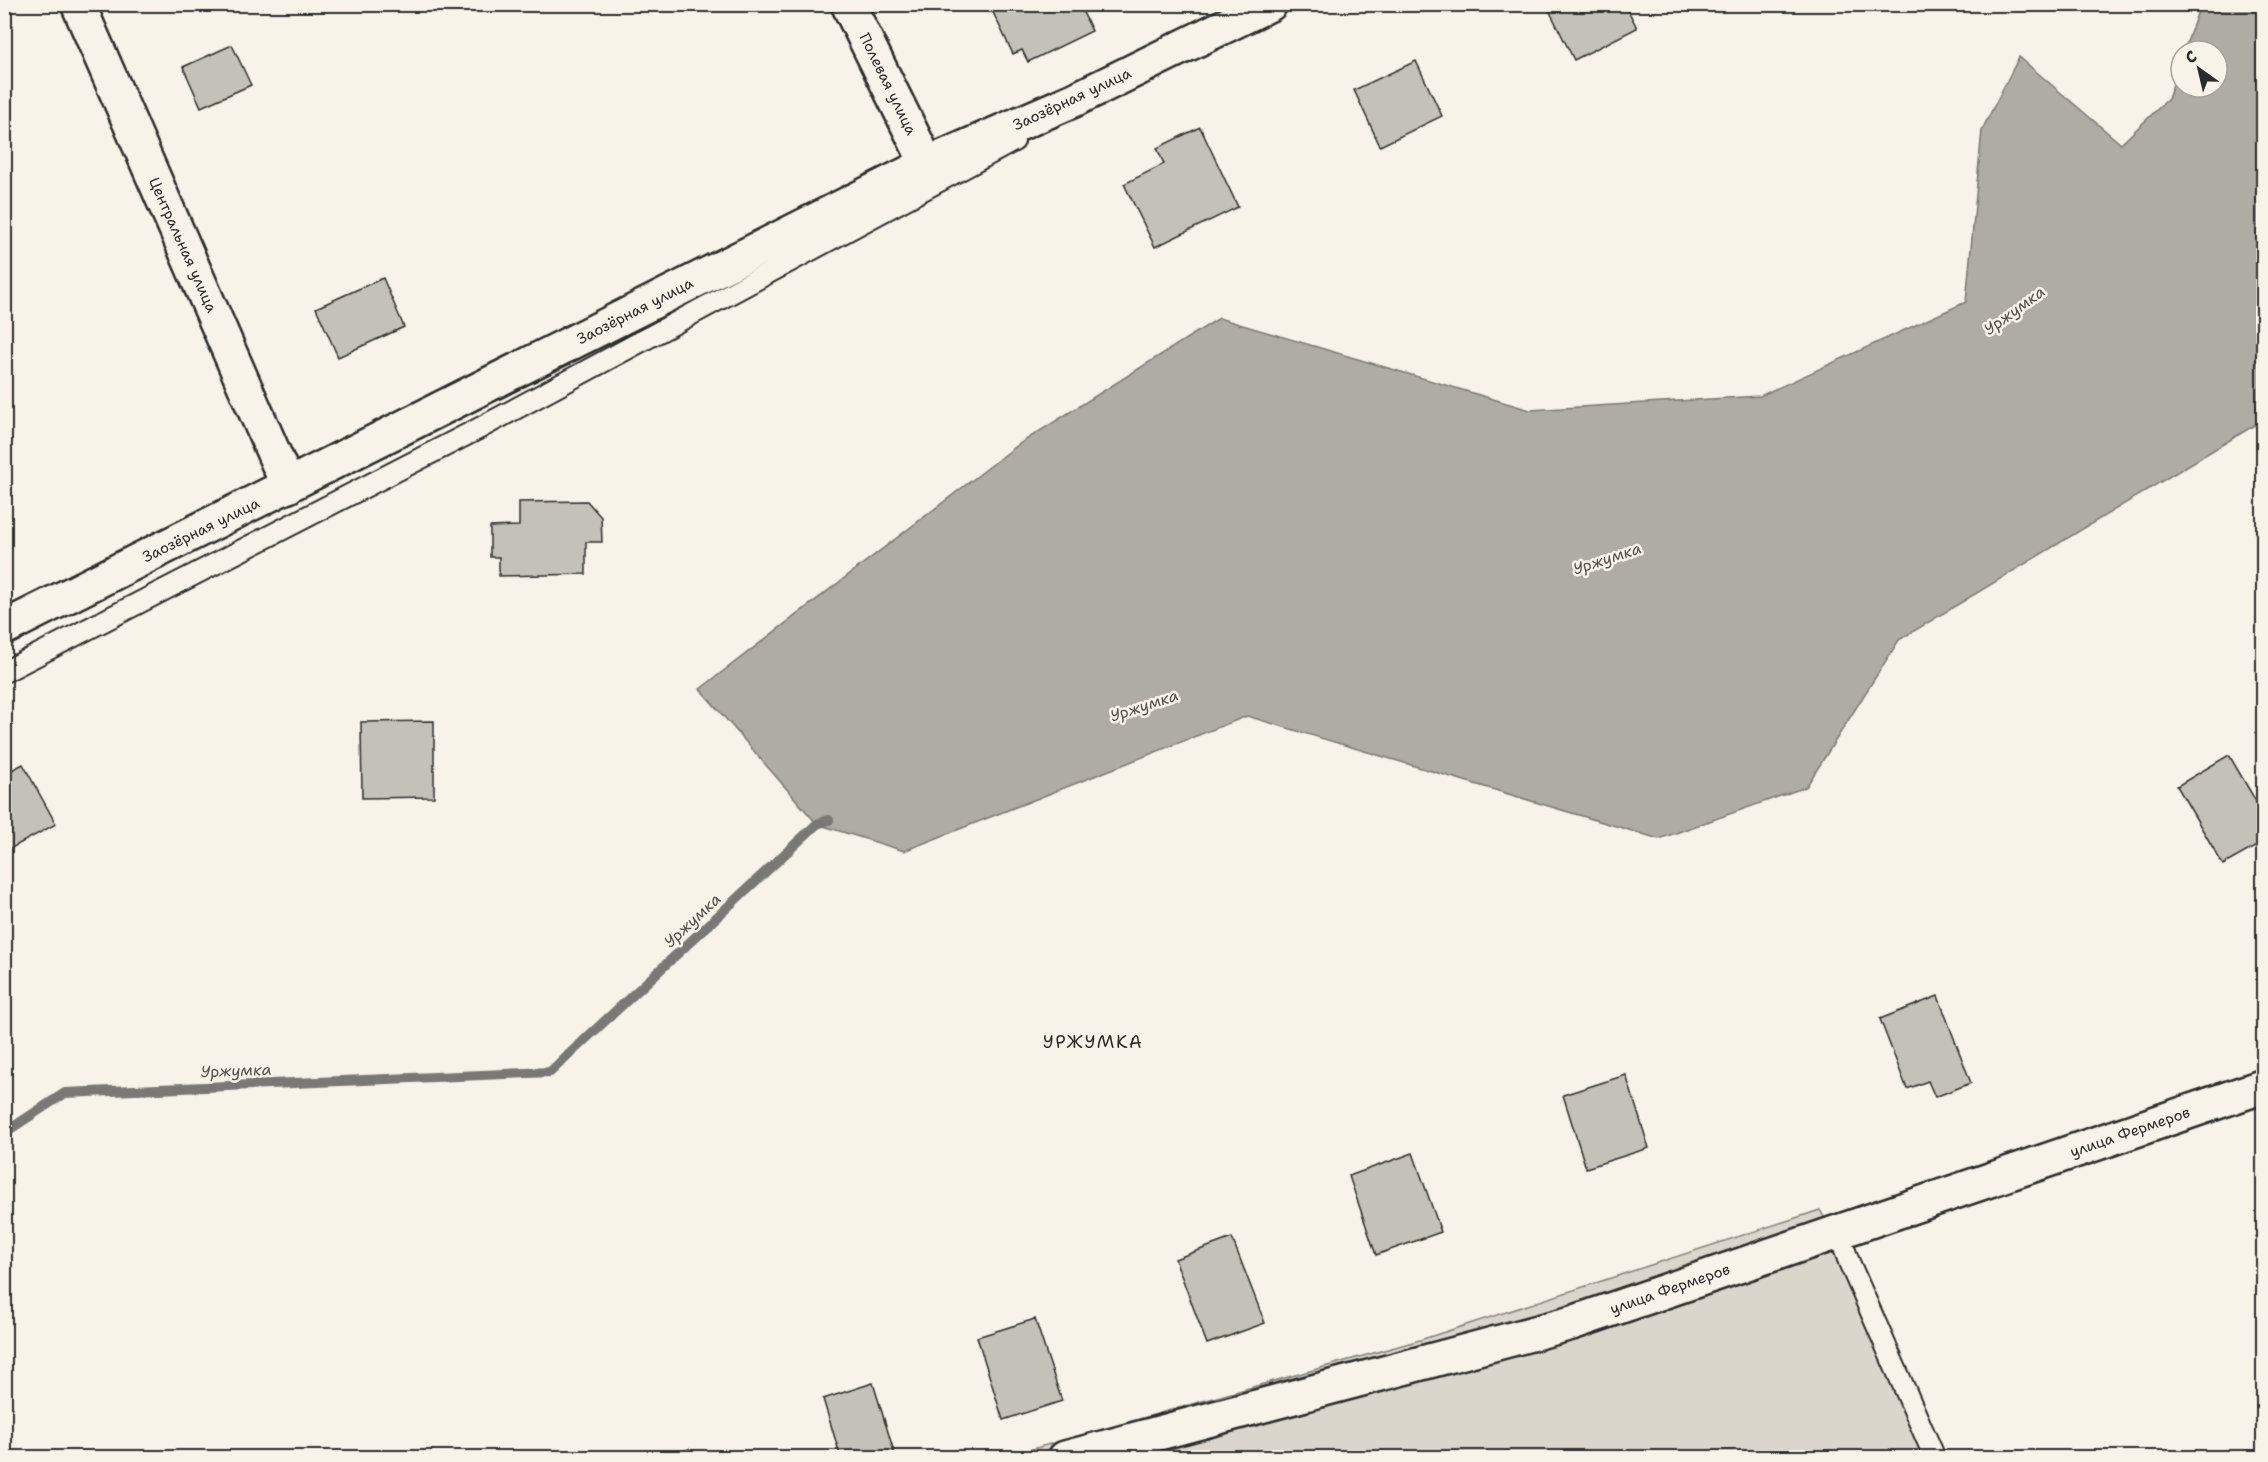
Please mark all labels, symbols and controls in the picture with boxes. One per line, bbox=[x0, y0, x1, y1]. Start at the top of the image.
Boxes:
street label: Полевая улица bbox=[855, 30, 922, 139]
north arrow bbox=[2169, 39, 2229, 99]
text: С bbox=[2181, 45, 2201, 68]
street label: Заозёрная улица bbox=[1010, 63, 1135, 135]
street label: Центральная улица bbox=[144, 174, 222, 316]
street label: Заозёрная улица bbox=[573, 273, 697, 349]
water label: Уржумка bbox=[1979, 281, 2049, 340]
street label: Заозёрная улица bbox=[139, 493, 264, 567]
water label: Уржумка bbox=[1570, 538, 1644, 579]
water label: Уржумка bbox=[1107, 685, 1181, 726]
water label: Уржумка bbox=[659, 888, 725, 952]
district label: УРЖУМКА bbox=[1043, 1030, 1143, 1054]
water label: Уржумка bbox=[200, 1059, 272, 1082]
street label: улица Фермеров bbox=[2067, 1102, 2193, 1162]
street label: улица Фермеров bbox=[1607, 1259, 1733, 1319]

